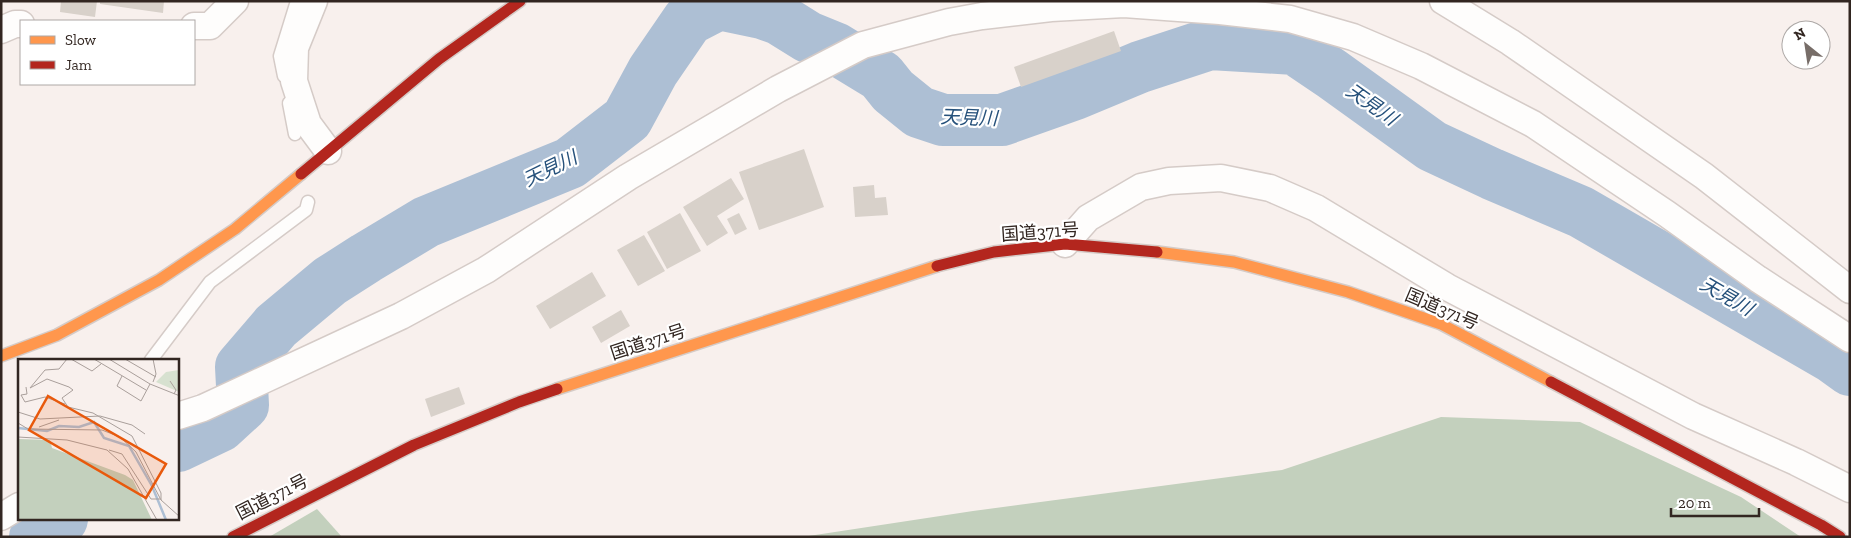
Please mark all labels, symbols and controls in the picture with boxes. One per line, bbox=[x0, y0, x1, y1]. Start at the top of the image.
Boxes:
legend bbox=[20, 20, 195, 85]
north arrow bbox=[1781, 20, 1831, 70]
text: N bbox=[1791, 24, 1809, 44]
text: Slow bbox=[65, 31, 97, 49]
text: Jam bbox=[65, 56, 92, 74]
water label: 天見川 bbox=[1342, 79, 1403, 131]
water label: 天見川 bbox=[940, 105, 1000, 130]
water label: 天見川 bbox=[520, 145, 583, 191]
street label: 国道371号 bbox=[1000, 218, 1080, 246]
water label: 天見川 bbox=[1696, 272, 1759, 322]
street label: 国道371号 bbox=[1402, 284, 1482, 334]
street label: 国道371号 bbox=[607, 319, 689, 365]
inset map bbox=[18, 359, 179, 520]
street label: 国道371号 bbox=[232, 469, 312, 525]
scale bar bbox=[1671, 486, 1758, 518]
text: 20 m bbox=[1678, 494, 1711, 512]

